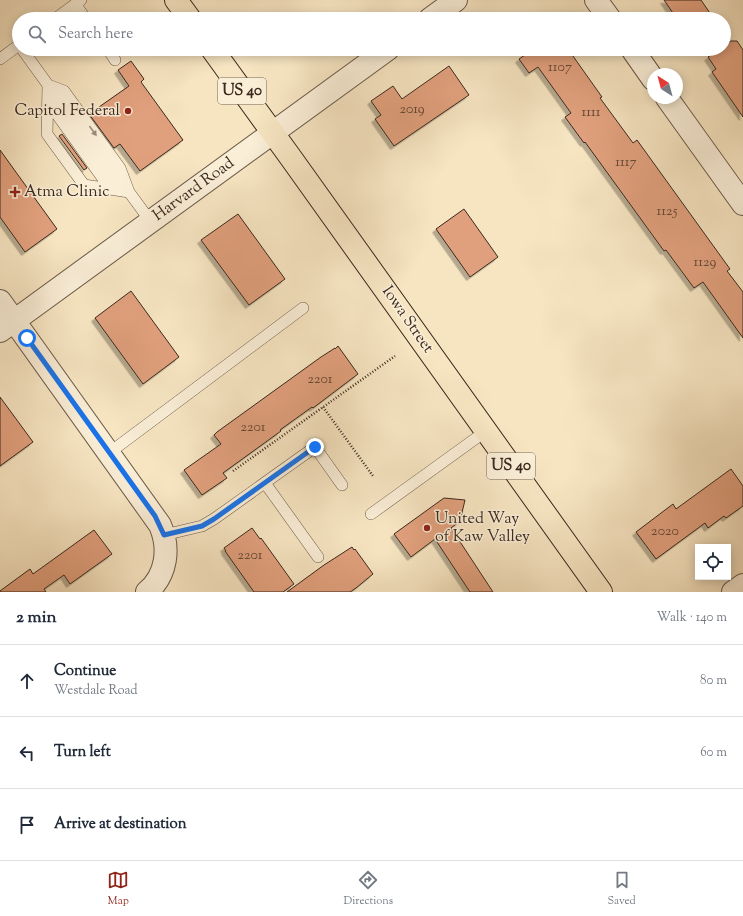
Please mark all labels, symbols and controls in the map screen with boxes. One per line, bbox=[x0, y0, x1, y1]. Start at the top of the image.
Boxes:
search box bbox=[12, 12, 731, 56]
icon: search bbox=[26, 23, 48, 45]
text: Search here bbox=[58, 24, 133, 45]
house number: 1107 bbox=[548, 58, 572, 78]
north arrow bbox=[647, 68, 683, 104]
road number: US 40 bbox=[218, 78, 266, 104]
place label: Capitol Federal bbox=[14, 100, 121, 123]
house number: 2019 bbox=[399, 100, 425, 120]
house number: 1111 bbox=[581, 103, 601, 123]
marker: Capitol Federal bbox=[123, 106, 133, 116]
one-way arrow bbox=[89, 126, 97, 137]
street label: Harvard Road bbox=[149, 153, 239, 227]
house number: 1117 bbox=[615, 153, 637, 173]
place label: Atma Clinic bbox=[24, 181, 109, 204]
marker: Atma Clinic bbox=[9, 186, 21, 198]
house number: 1125 bbox=[657, 202, 678, 222]
house number: 1129 bbox=[694, 253, 717, 273]
street label: Iowa Street bbox=[375, 282, 439, 359]
route start bbox=[18, 329, 36, 347]
house number: 2201 bbox=[307, 370, 333, 390]
house number: 2201 bbox=[240, 418, 266, 438]
route end bbox=[306, 438, 324, 456]
road number: US 40 bbox=[487, 453, 535, 479]
place label: United Way of Kaw Valley bbox=[435, 508, 530, 549]
house number: 2020 bbox=[651, 522, 679, 542]
marker: United Way of Kaw Valley bbox=[422, 523, 432, 533]
map controls bbox=[695, 544, 731, 580]
button: locate bbox=[695, 544, 731, 580]
house number: 2201 bbox=[237, 546, 263, 566]
text: 2 min bbox=[16, 606, 57, 630]
text: Walk · 140 m bbox=[656, 609, 727, 627]
text: Continue bbox=[54, 661, 116, 682]
icon: ahead bbox=[16, 670, 38, 692]
text: 80 m bbox=[700, 672, 727, 690]
text: Westdale Road bbox=[54, 682, 138, 700]
icon: left bbox=[16, 742, 38, 764]
text: Turn left bbox=[54, 742, 111, 763]
text: 60 m bbox=[700, 744, 727, 762]
icon: arrive bbox=[16, 814, 38, 836]
text: Arrive at destination bbox=[54, 814, 187, 835]
tab: Map bbox=[107, 869, 129, 909]
tab: Directions bbox=[344, 869, 393, 909]
tab: Saved bbox=[608, 869, 636, 909]

